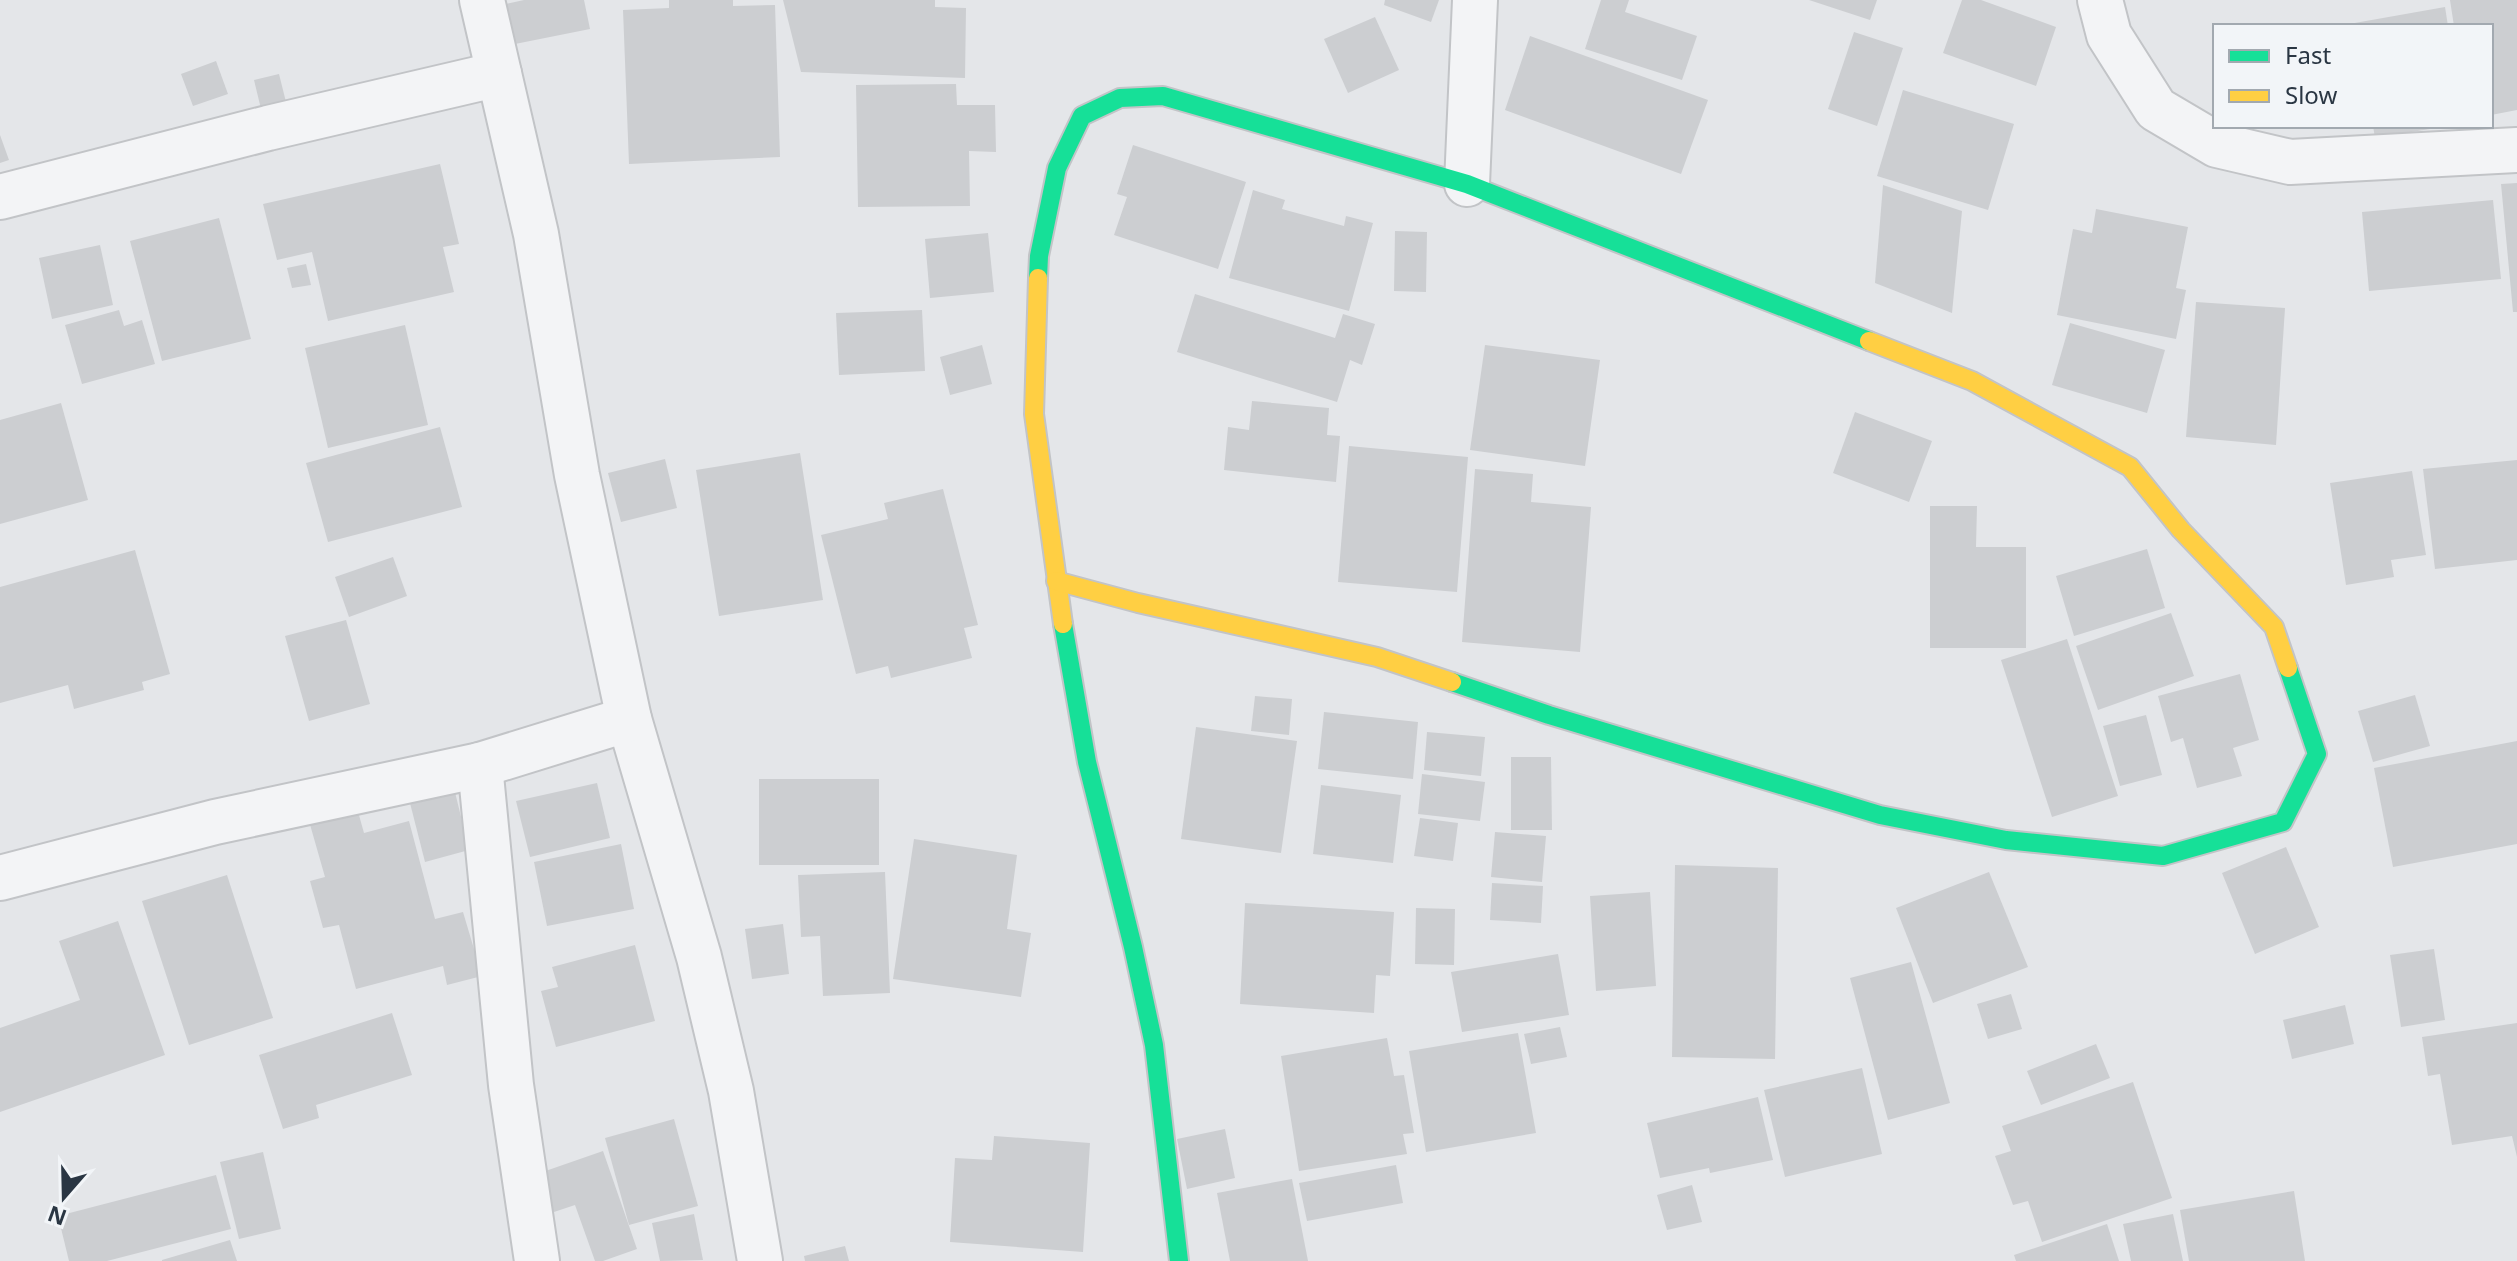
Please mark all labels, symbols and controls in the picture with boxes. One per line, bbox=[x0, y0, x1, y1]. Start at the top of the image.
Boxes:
legend bbox=[2213, 24, 2493, 128]
text: Fast bbox=[2285, 38, 2331, 71]
text: Slow bbox=[2285, 78, 2337, 111]
north arrow bbox=[24, 1157, 104, 1237]
text: N bbox=[43, 1200, 70, 1234]

